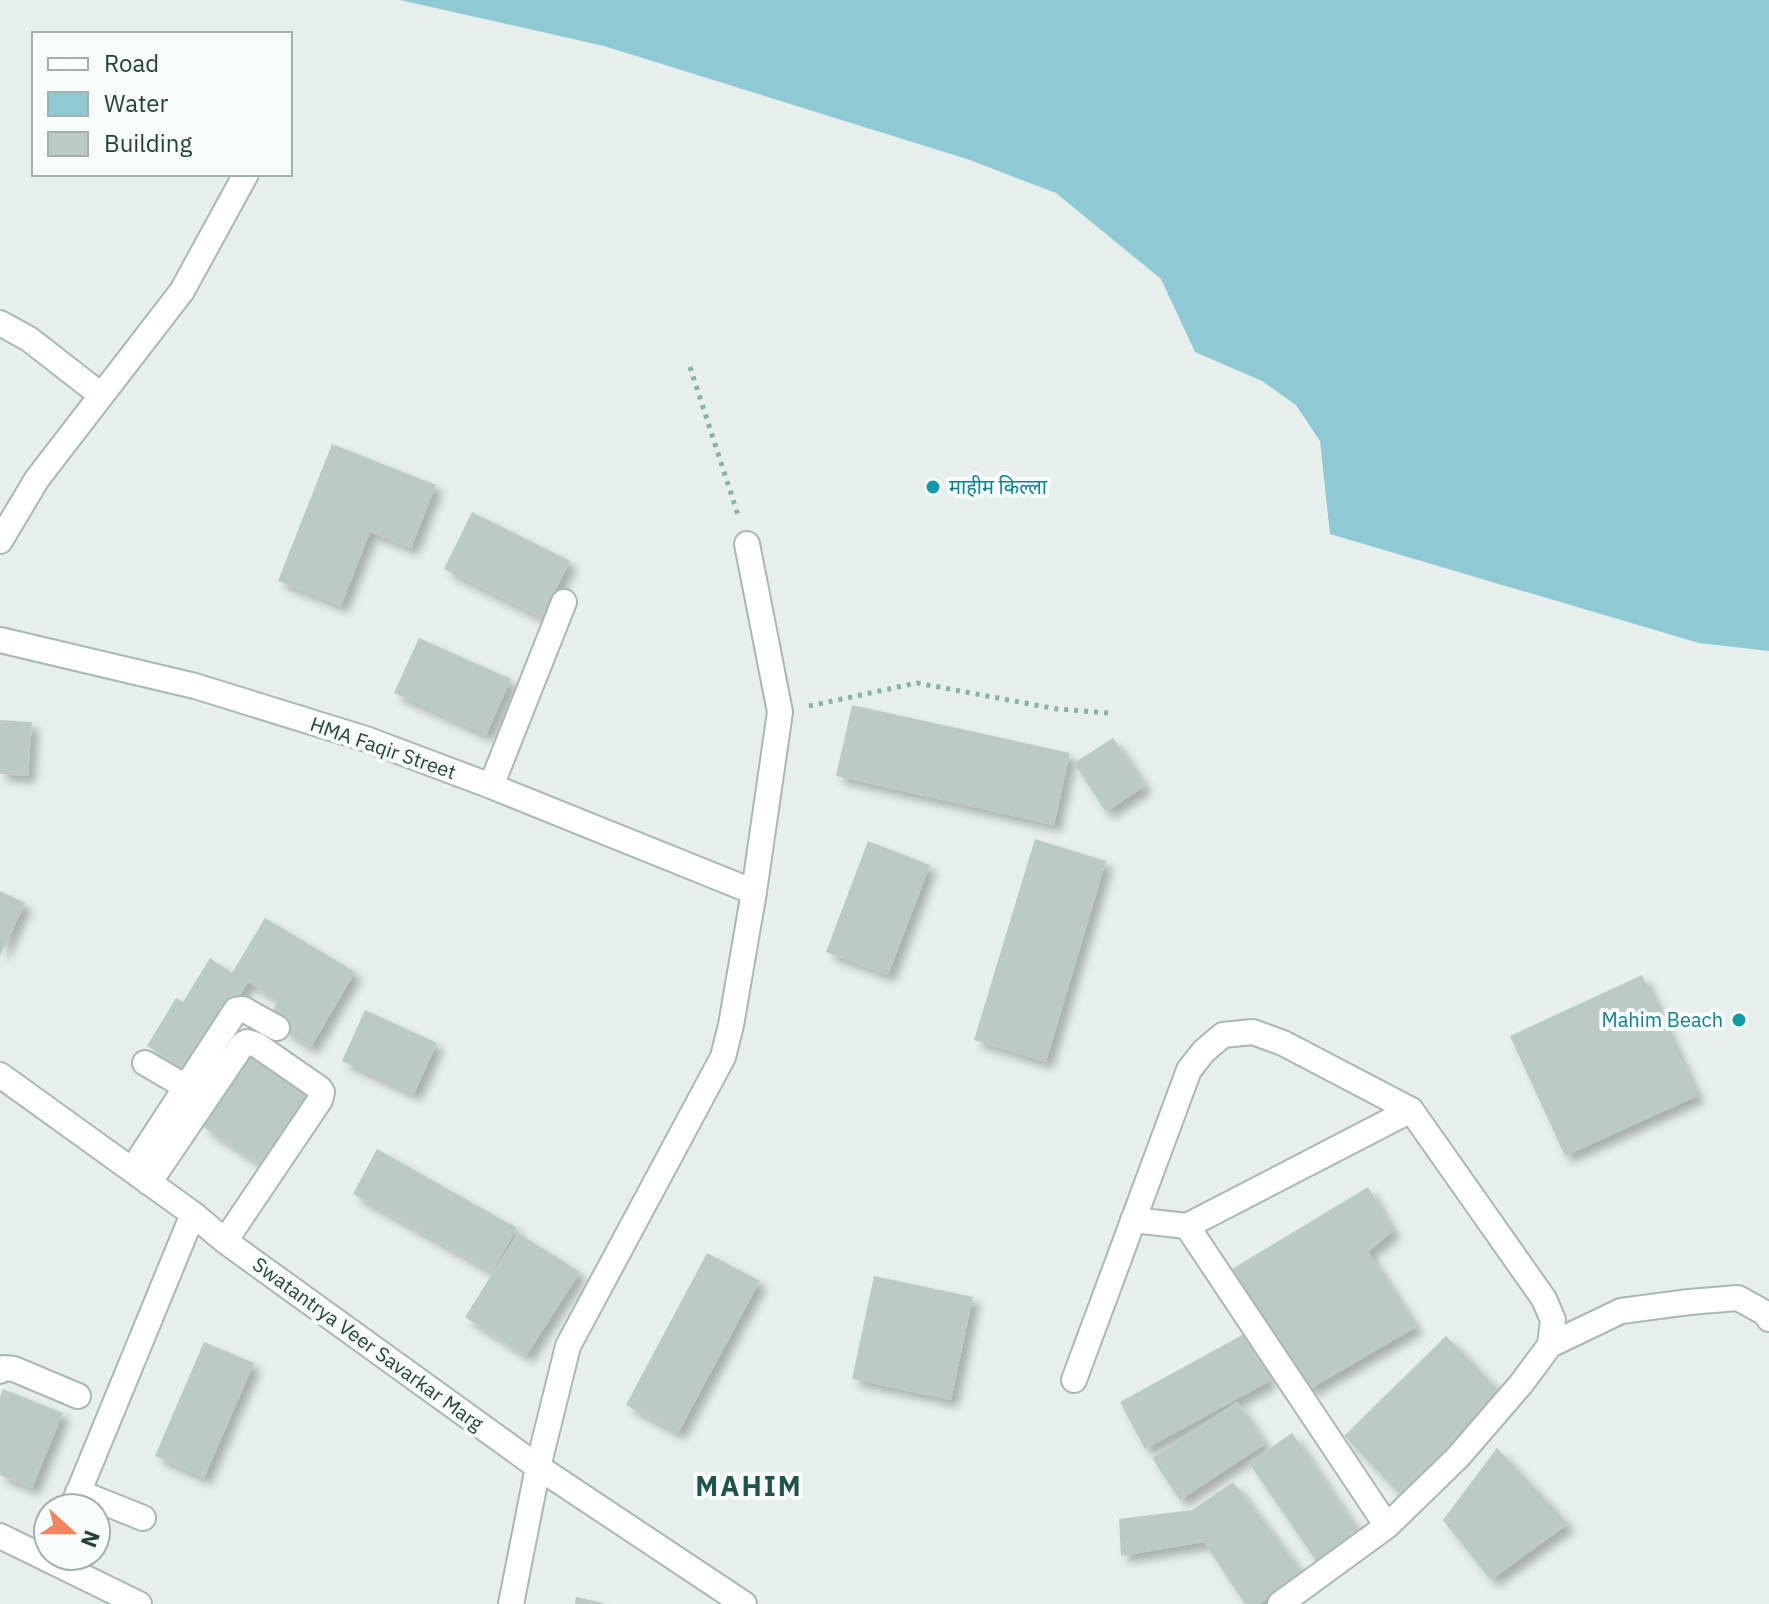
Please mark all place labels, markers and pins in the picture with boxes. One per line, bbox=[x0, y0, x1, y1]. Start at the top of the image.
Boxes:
place label: माहीम किल्ला bbox=[949, 473, 1048, 500]
marker: माहीम किल्ला bbox=[924, 478, 942, 496]
place label: Mahim Beach bbox=[1601, 1006, 1723, 1033]
marker: Mahim Beach bbox=[1730, 1011, 1748, 1029]

